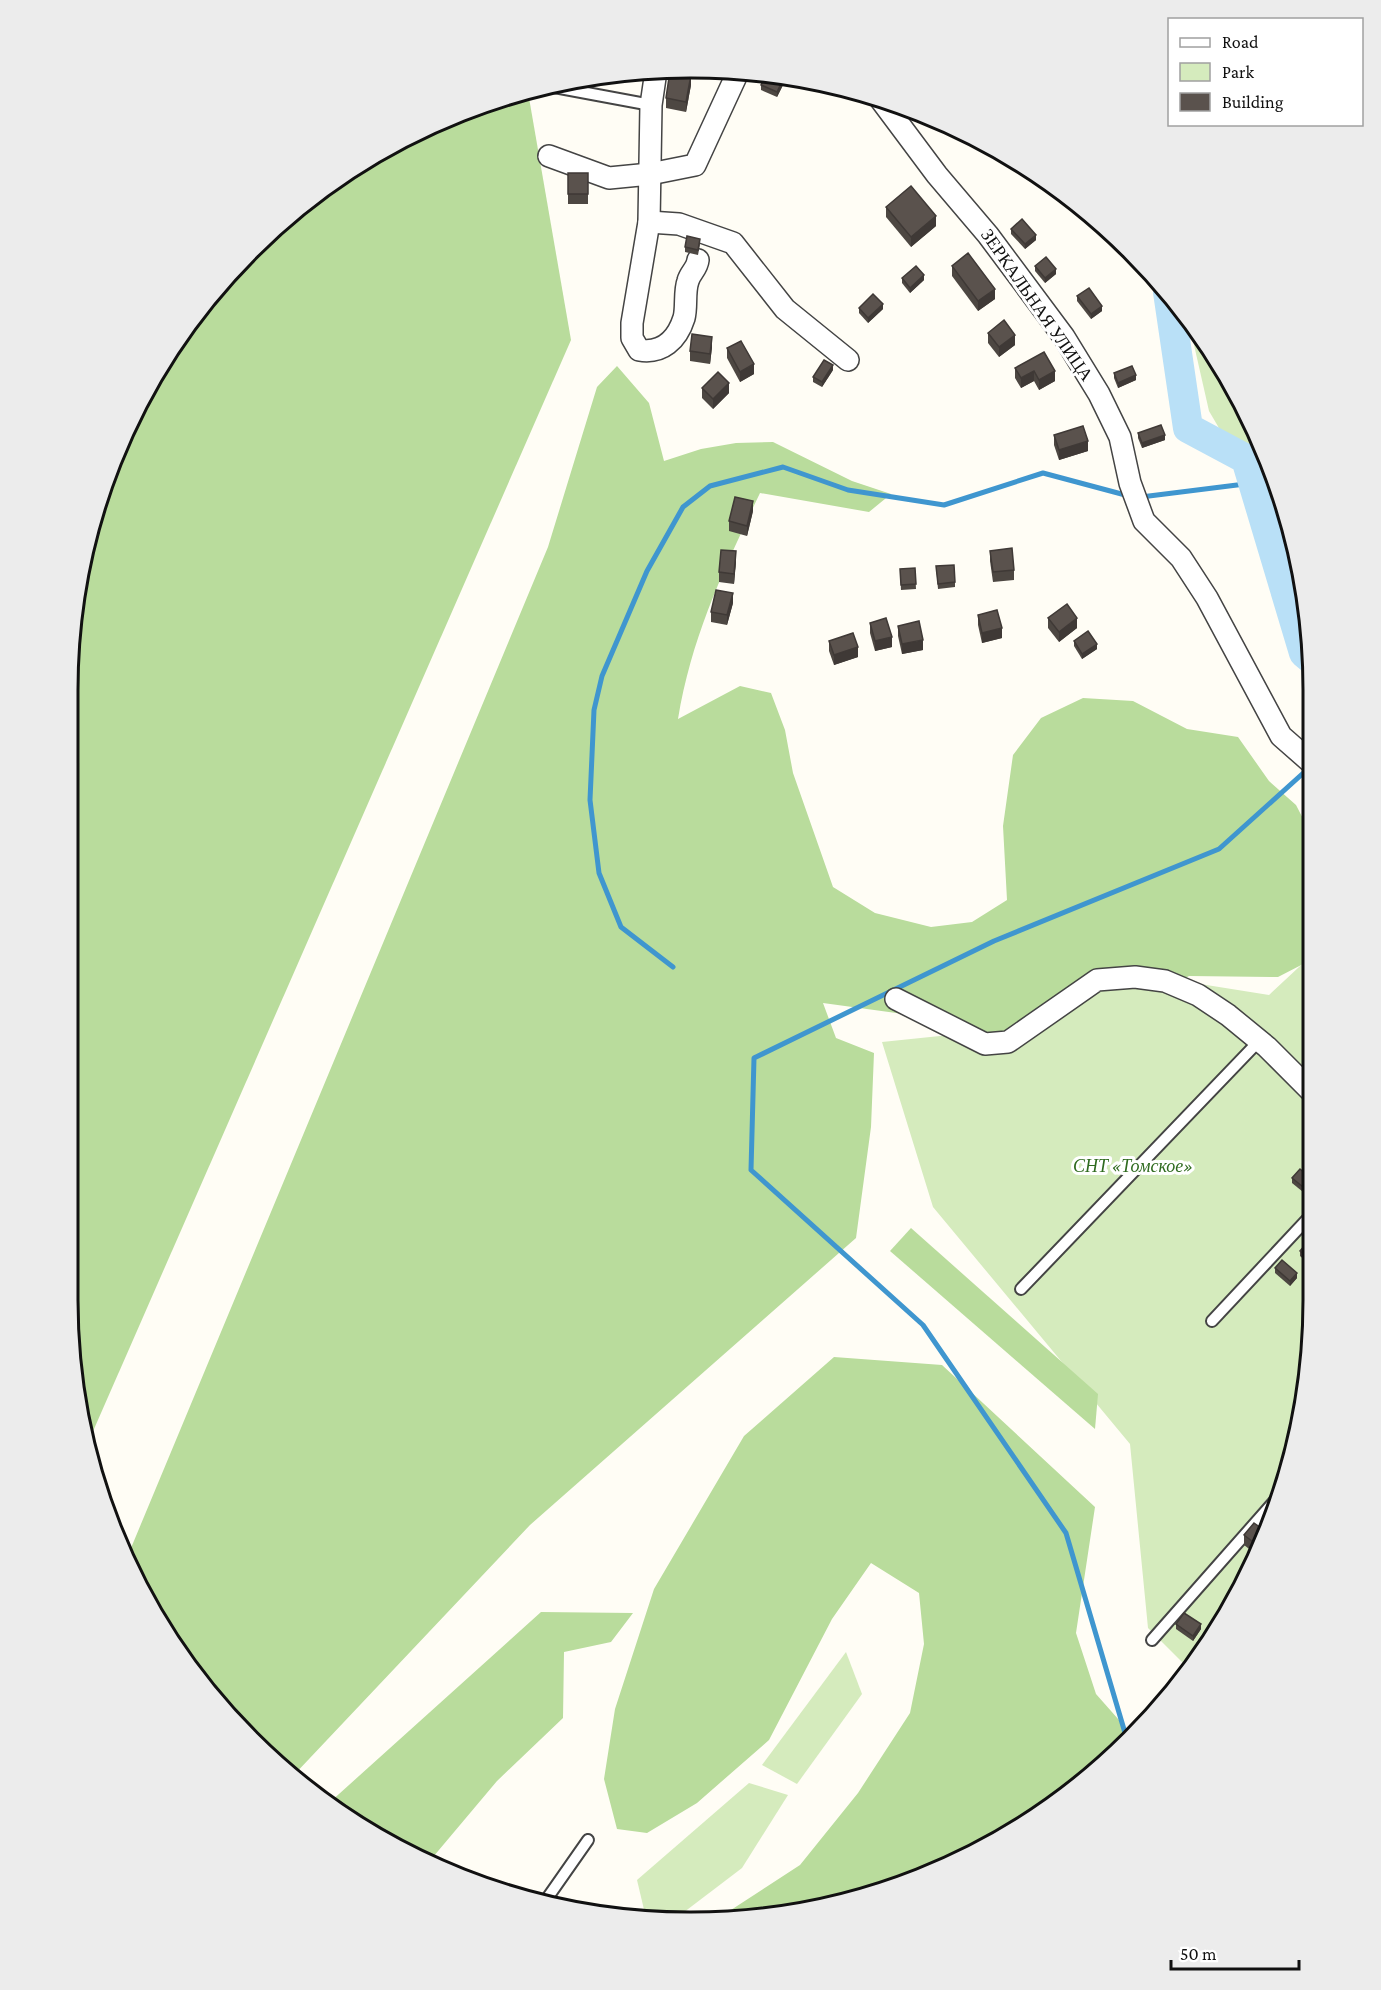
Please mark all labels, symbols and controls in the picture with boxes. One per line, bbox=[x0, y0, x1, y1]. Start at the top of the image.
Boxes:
legend bbox=[1168, 18, 1363, 126]
text: Road bbox=[1222, 32, 1259, 52]
text: Park bbox=[1222, 62, 1254, 82]
text: Building bbox=[1222, 92, 1284, 112]
street label: ЗЕРКАЛЬНАЯ УЛИЦА bbox=[977, 225, 1097, 385]
park label: СНТ «Томское» bbox=[1073, 1156, 1193, 1176]
scale bar bbox=[1171, 1933, 1298, 1971]
text: 50 m bbox=[1180, 1944, 1217, 1964]

